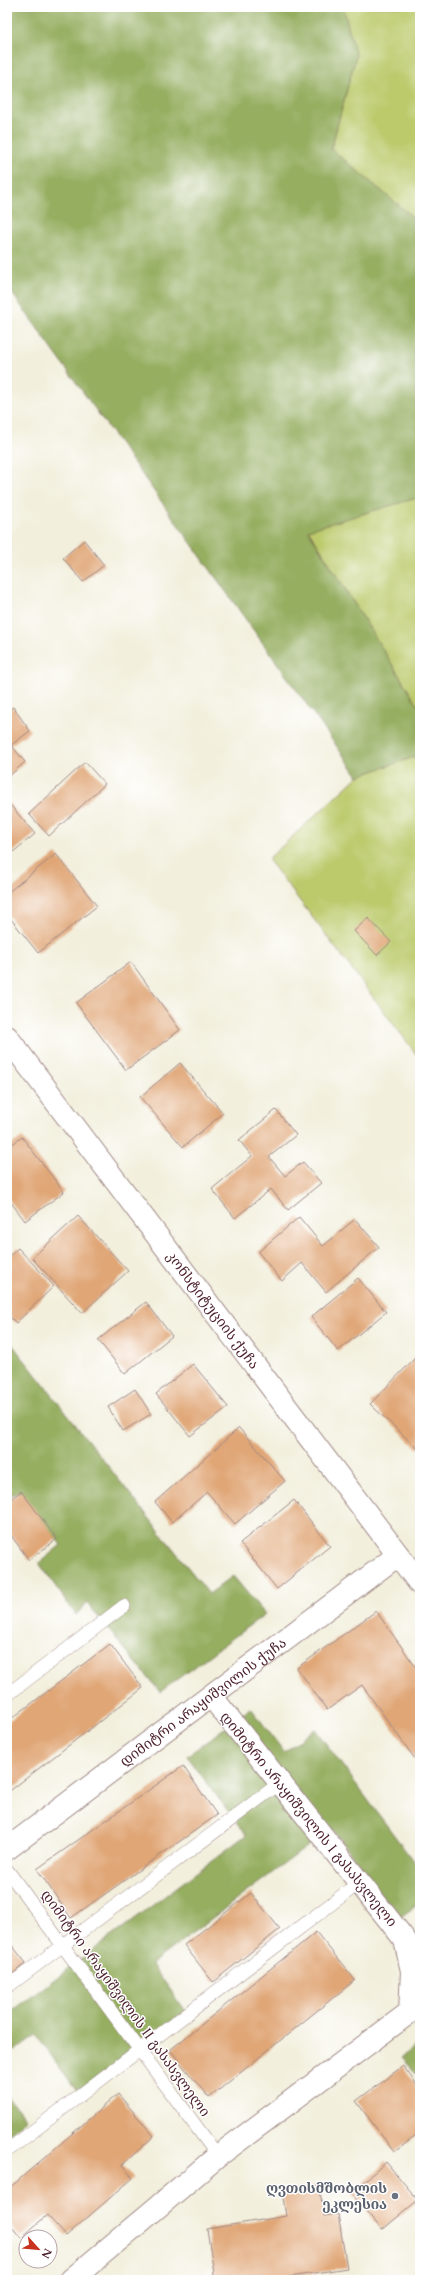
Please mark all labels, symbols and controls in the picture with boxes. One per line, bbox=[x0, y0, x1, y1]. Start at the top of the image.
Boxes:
street label: კონსტიტუციის ქუჩა bbox=[162, 1247, 263, 1373]
street label: დიმიტრი არაყიშვილის ქუჩა bbox=[116, 1633, 290, 1771]
street label: დიმიტრი არაყიშვილის I გასასვლელი bbox=[216, 1708, 401, 1931]
street label: დიმიტრი არაყიშვილის II გასასვლელი bbox=[37, 1886, 214, 2121]
place label: ღვთისმშობლის ეკლესია bbox=[266, 2179, 387, 2214]
marker: ღვთისმშობლის ეკლესია bbox=[390, 2191, 400, 2201]
north arrow bbox=[18, 2229, 58, 2269]
text: N bbox=[37, 2246, 55, 2261]

